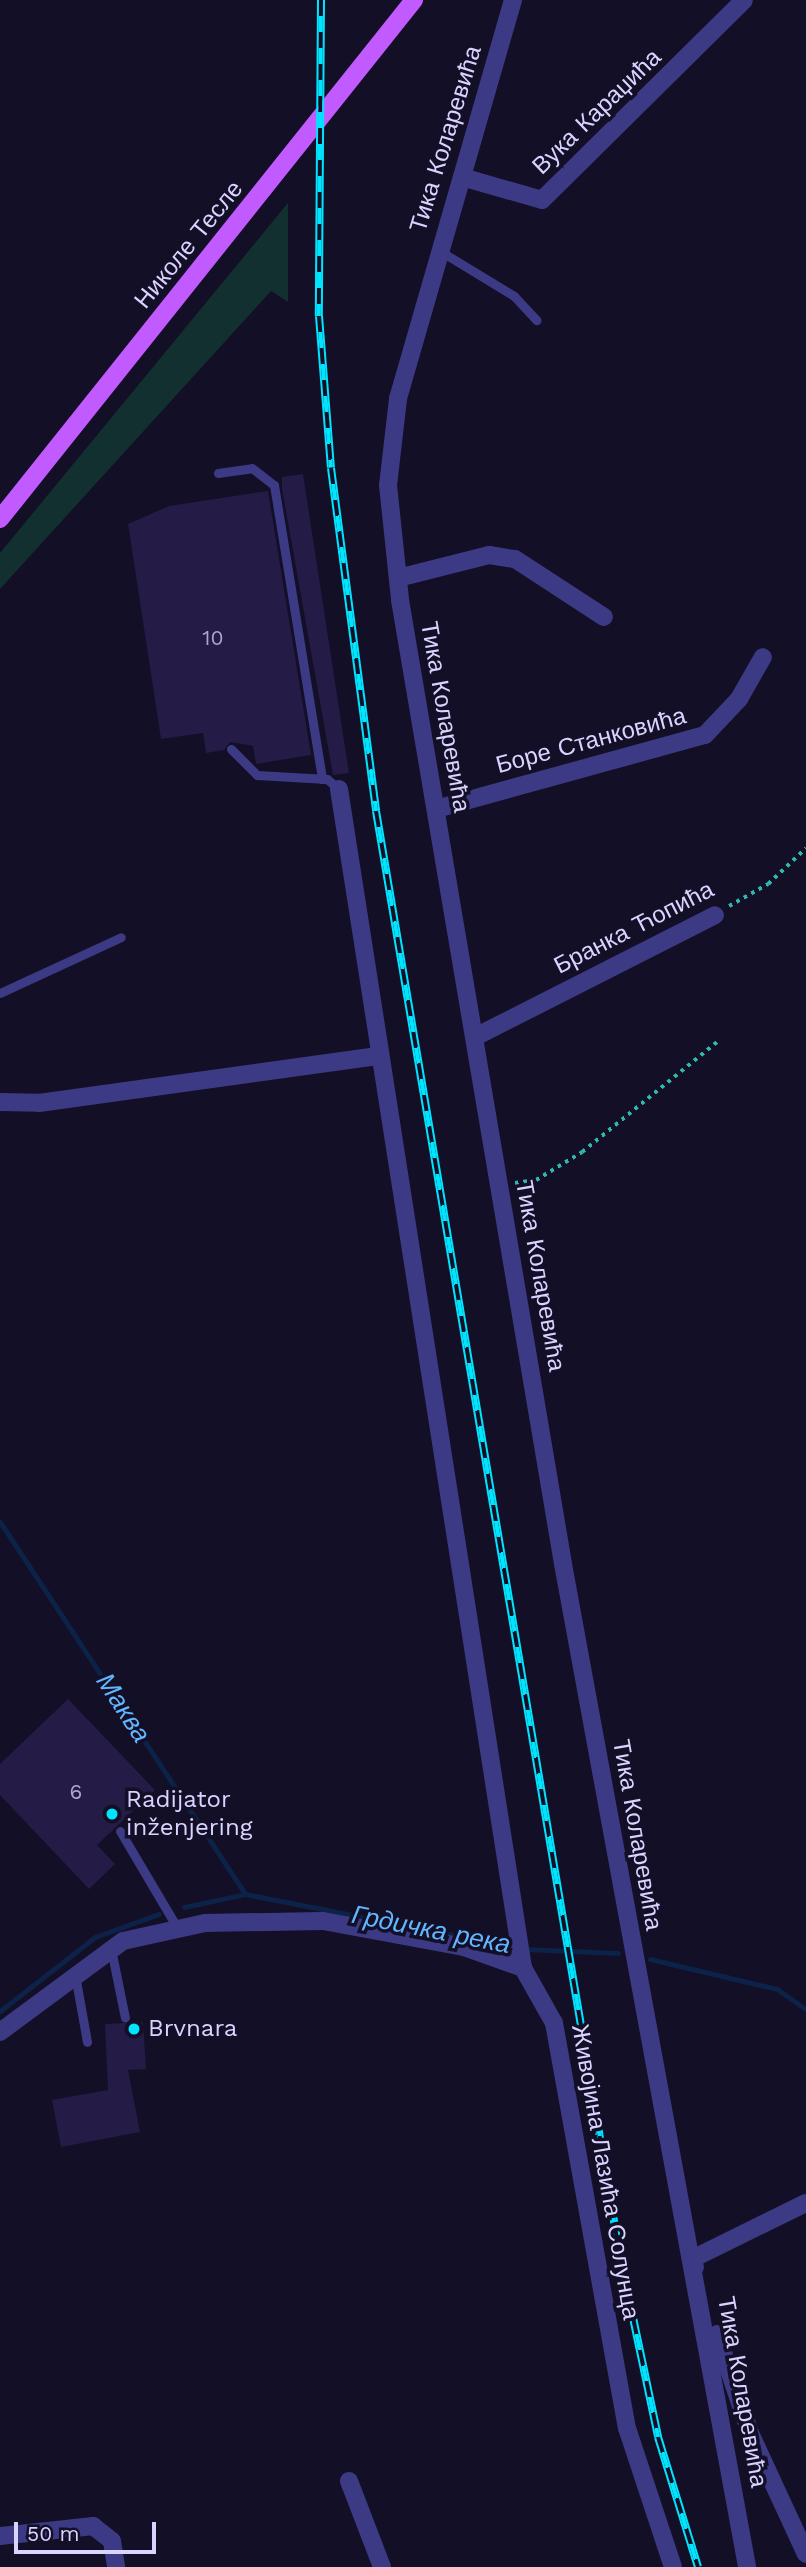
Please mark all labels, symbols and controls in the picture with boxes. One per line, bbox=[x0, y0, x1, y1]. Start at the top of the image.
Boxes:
street label: Тика Коларевића bbox=[404, 42, 488, 236]
street label: Вука Караџића bbox=[527, 43, 667, 181]
street label: Николе Тесле bbox=[129, 175, 249, 315]
street label: Тика Коларевића bbox=[414, 619, 476, 815]
house number: 10 bbox=[202, 625, 224, 651]
street label: Боре Станковића bbox=[493, 702, 689, 780]
street label: Бранка Ћопића bbox=[549, 875, 719, 981]
street label: Тика Коларевића bbox=[509, 1178, 571, 1374]
water label: Маква bbox=[89, 1668, 157, 1748]
street label: Тика Коларевића bbox=[606, 1737, 668, 1933]
house number: 6 bbox=[70, 1779, 82, 1805]
place label: Radijator inženjering bbox=[126, 1786, 253, 1842]
marker: Radijator inženjering bbox=[104, 1806, 120, 1822]
water label: Грдичка река bbox=[349, 1899, 513, 1961]
place label: Brvnara bbox=[148, 2015, 237, 2043]
marker: Brvnara bbox=[126, 2021, 142, 2037]
street label: Живојина Лазића Солунца bbox=[565, 2022, 645, 2322]
street label: Тика Коларевића bbox=[711, 2294, 773, 2490]
scale bar bbox=[18, 2508, 159, 2552]
text: 50 m bbox=[27, 2521, 79, 2546]

